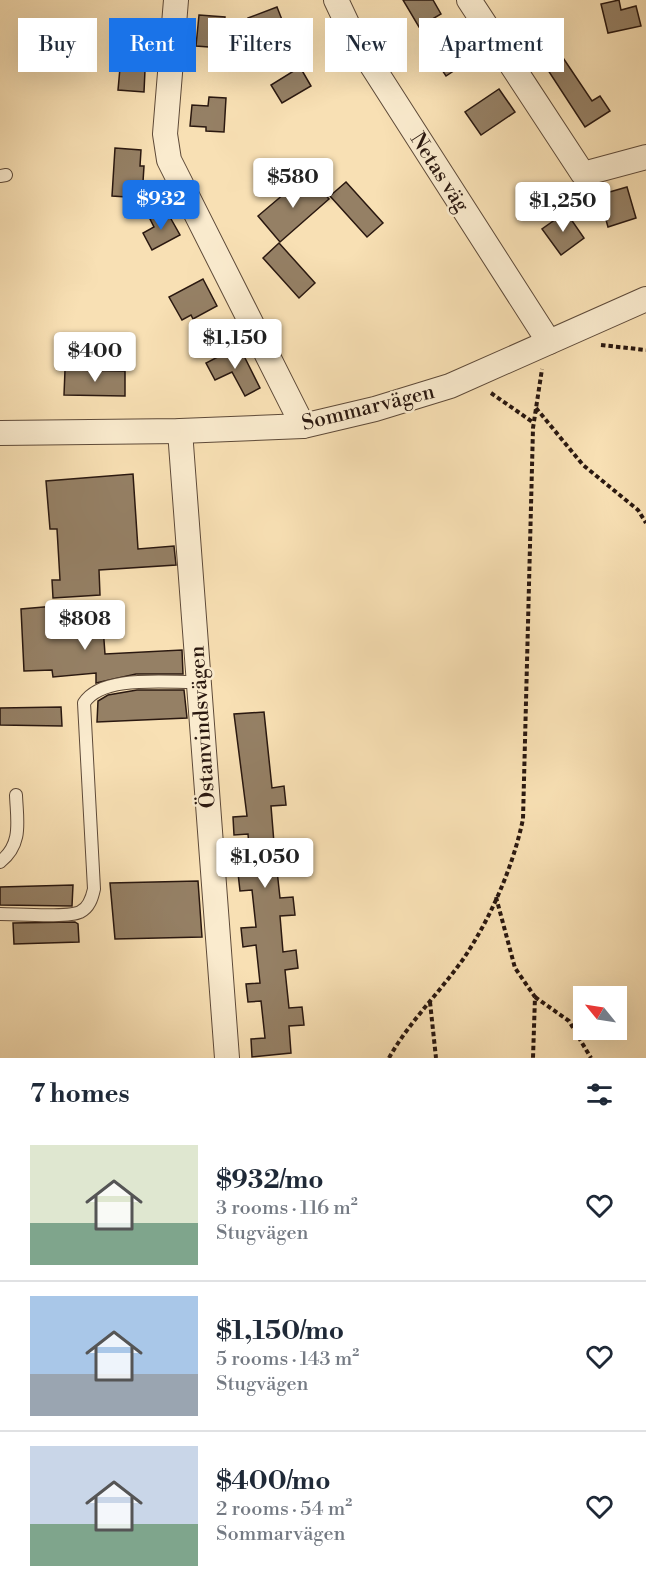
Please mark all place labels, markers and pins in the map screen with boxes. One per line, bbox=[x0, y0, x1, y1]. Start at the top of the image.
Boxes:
pin: $580 bbox=[257, 158, 329, 209]
pin: $932 bbox=[125, 180, 197, 231]
pin: $1,250 bbox=[514, 182, 612, 233]
pin: $1,150 bbox=[186, 319, 284, 370]
pin: $400 bbox=[59, 332, 131, 383]
pin: $808 bbox=[49, 600, 121, 651]
pin: $1,050 bbox=[216, 838, 314, 889]

